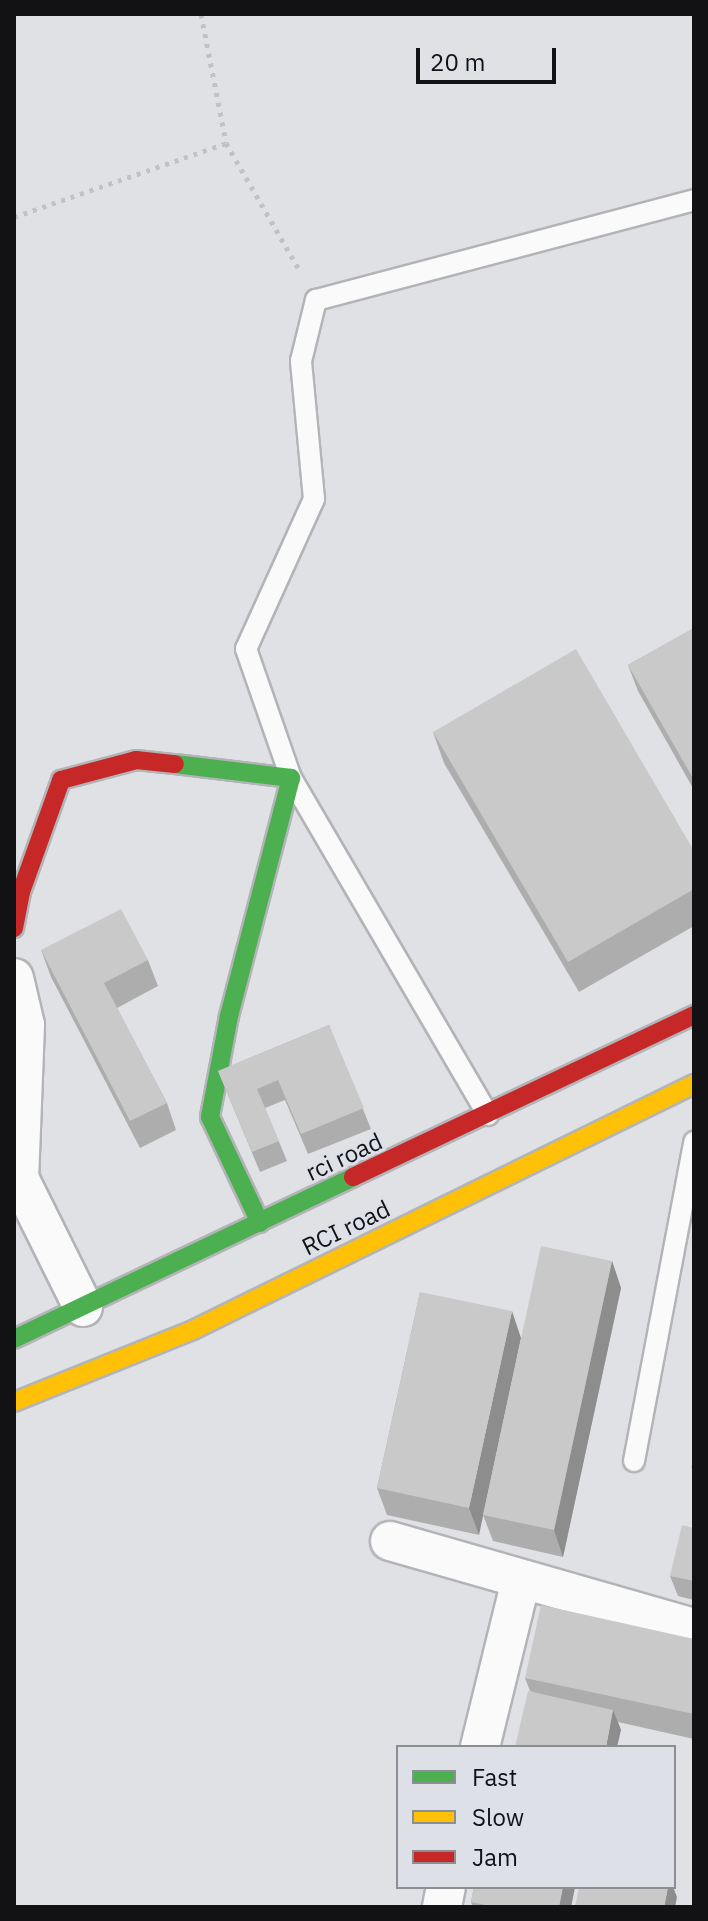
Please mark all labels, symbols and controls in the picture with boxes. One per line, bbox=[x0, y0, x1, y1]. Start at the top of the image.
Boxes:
scale bar bbox=[420, 32, 560, 82]
text: 20 m bbox=[430, 46, 485, 78]
street label: rci road bbox=[301, 1127, 387, 1187]
street label: RCI road bbox=[297, 1194, 395, 1262]
legend bbox=[396, 1745, 676, 1889]
text: Fast bbox=[472, 1761, 517, 1793]
text: Slow bbox=[472, 1801, 524, 1833]
text: Jam bbox=[472, 1841, 518, 1873]

